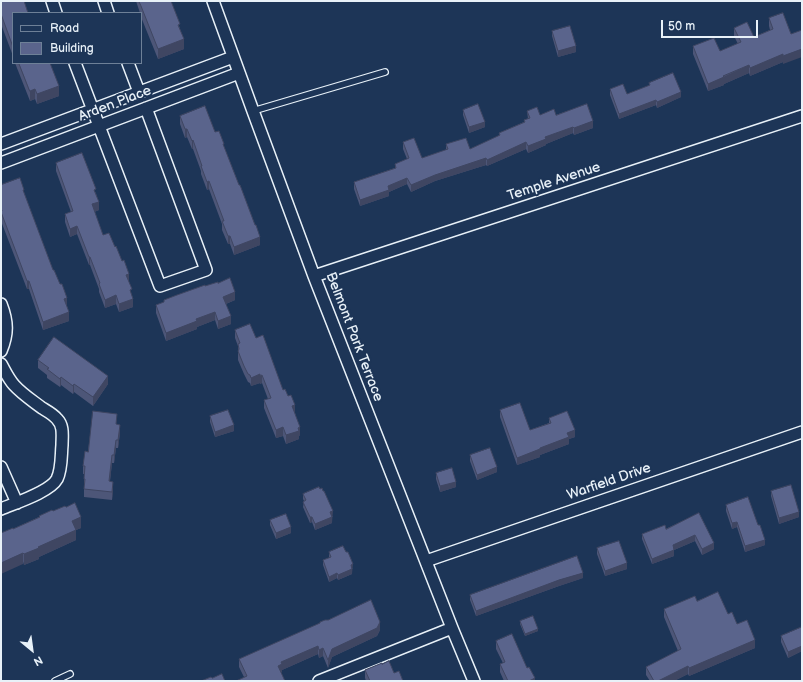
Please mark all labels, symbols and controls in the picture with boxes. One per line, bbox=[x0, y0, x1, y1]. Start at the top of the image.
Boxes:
legend bbox=[12, 12, 142, 64]
scale bar bbox=[663, 12, 760, 38]
text: 50 m bbox=[668, 19, 695, 34]
text: Road bbox=[50, 21, 79, 36]
text: Building bbox=[50, 41, 94, 56]
street label: Arden Place bbox=[76, 82, 154, 126]
street label: Temple Avenue bbox=[505, 159, 603, 205]
street label: Belmont Park Terrace bbox=[322, 270, 386, 404]
street label: Warfield Drive bbox=[565, 460, 653, 504]
north arrow bbox=[12, 630, 52, 670]
text: N bbox=[31, 653, 45, 669]

